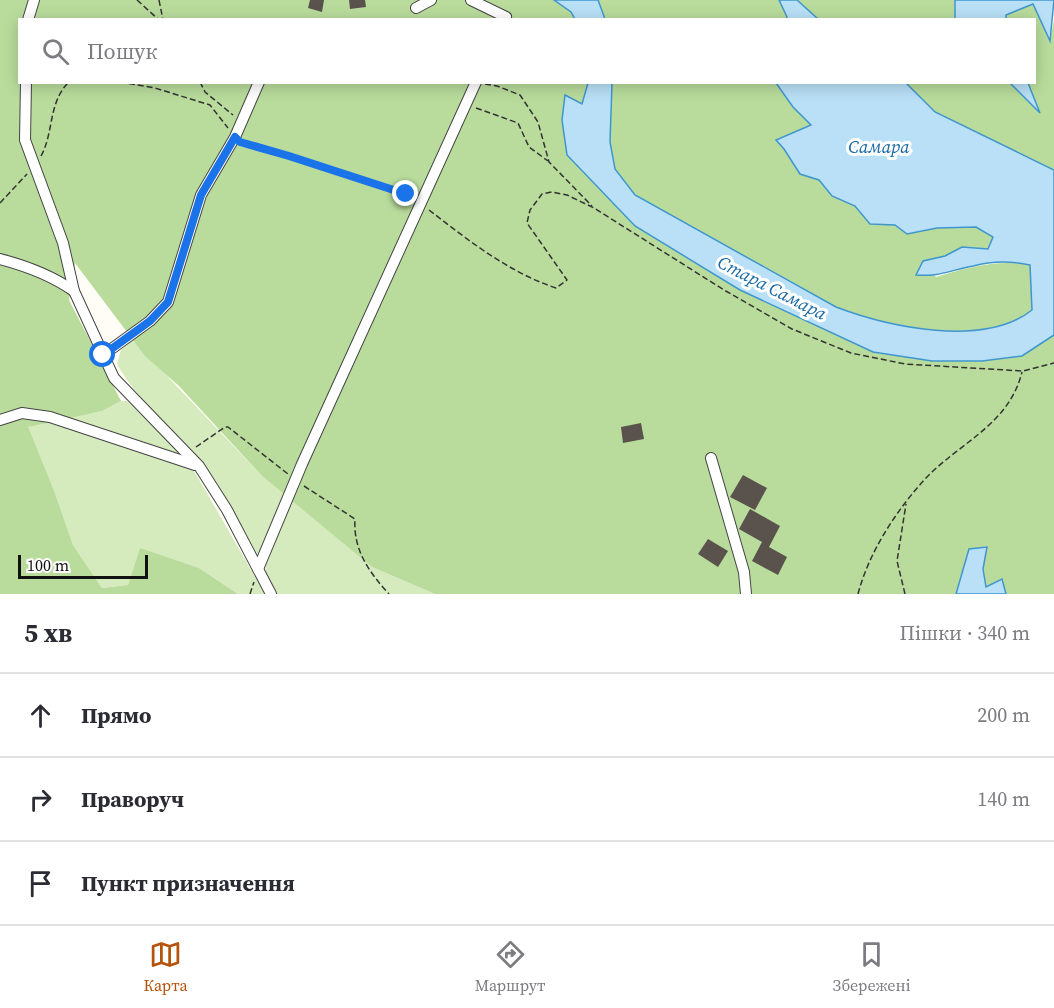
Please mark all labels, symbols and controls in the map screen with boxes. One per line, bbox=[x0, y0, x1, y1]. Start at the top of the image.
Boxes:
search box bbox=[18, 18, 1036, 84]
icon: search bbox=[39, 35, 72, 68]
text: Пошук bbox=[87, 36, 158, 66]
water label: Самара bbox=[848, 134, 910, 159]
route end bbox=[392, 180, 418, 206]
water label: Стара Самара bbox=[714, 249, 831, 326]
route start bbox=[89, 341, 115, 367]
scale bar bbox=[18, 552, 148, 580]
text: 100 m bbox=[27, 554, 69, 576]
text: 5 хв bbox=[24, 615, 72, 651]
text: Пішки · 340 m bbox=[899, 619, 1030, 647]
icon: ahead bbox=[24, 699, 57, 732]
text: Прямо bbox=[81, 700, 151, 730]
text: 200 m bbox=[977, 701, 1030, 729]
icon: right bbox=[24, 783, 57, 816]
text: Праворуч bbox=[81, 784, 184, 814]
text: 140 m bbox=[977, 785, 1030, 813]
icon: arrive bbox=[24, 867, 57, 900]
text: Пункт призначення bbox=[81, 868, 295, 898]
tab: Карта bbox=[144, 938, 188, 996]
tab: Маршрут bbox=[475, 938, 545, 996]
tab: Збережені bbox=[833, 938, 910, 996]

